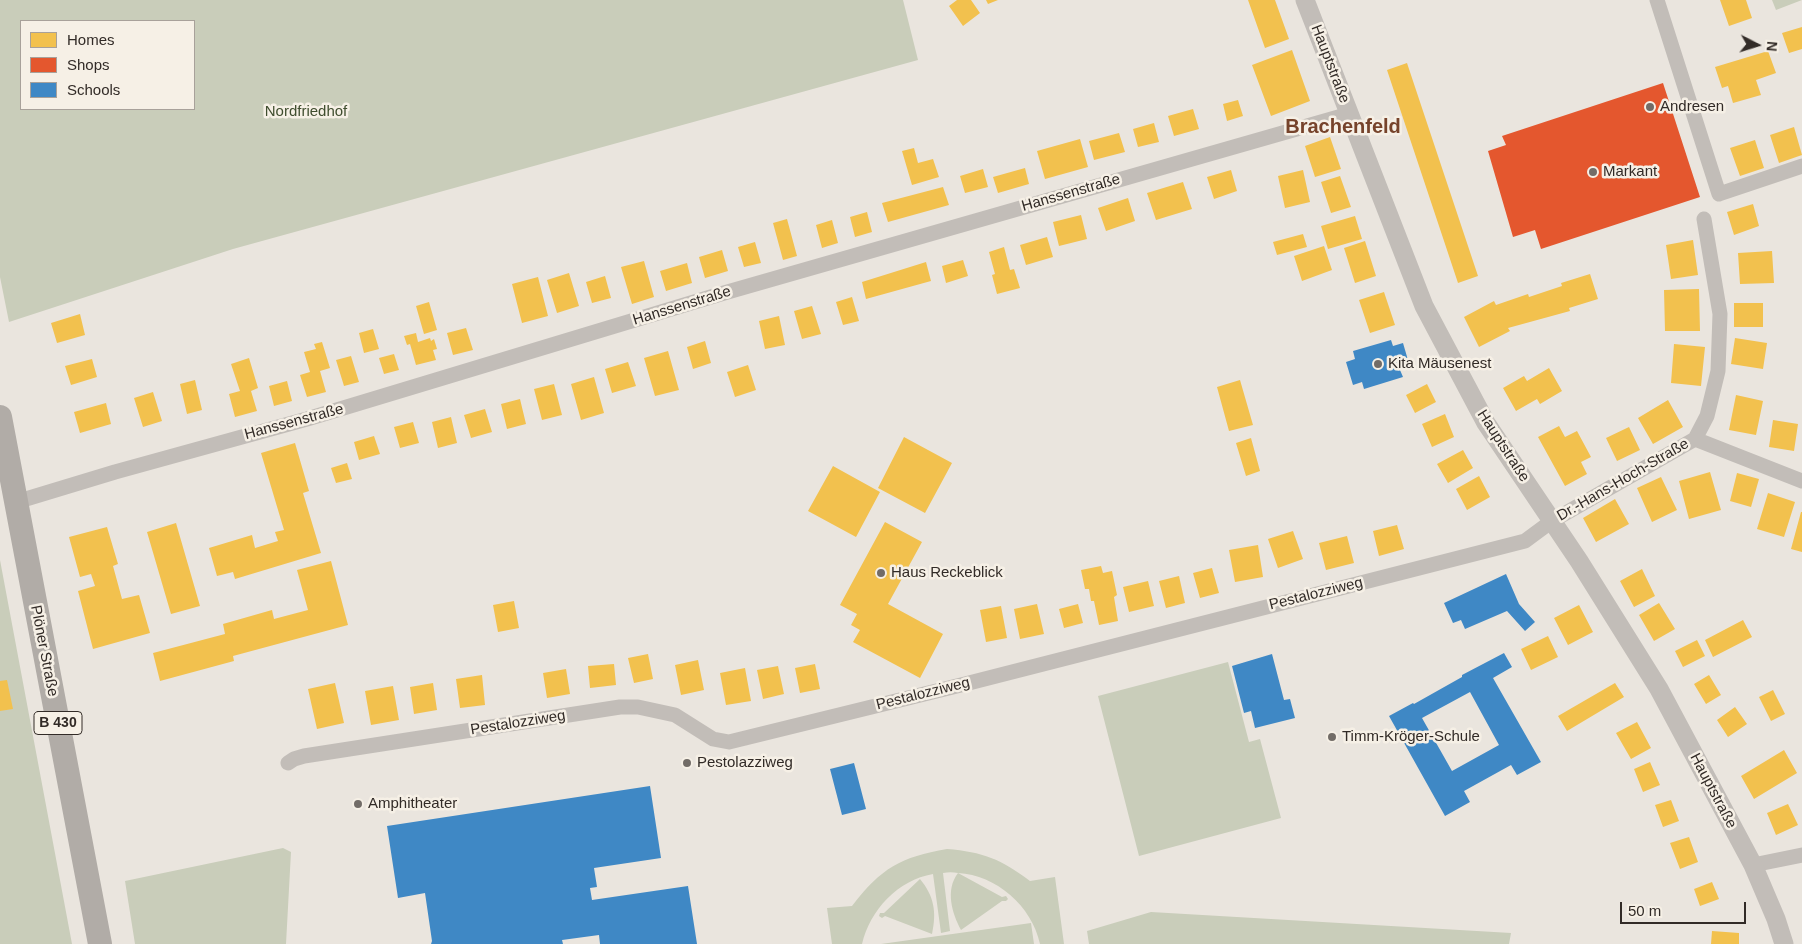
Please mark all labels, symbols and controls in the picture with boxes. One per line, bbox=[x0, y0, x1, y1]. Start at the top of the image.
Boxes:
legend bbox=[20, 20, 195, 110]
north arrow bbox=[1732, 20, 1782, 70]
street label: Hauptstraße bbox=[1307, 22, 1353, 106]
text: Homes bbox=[67, 31, 115, 48]
text: N bbox=[1764, 41, 1780, 52]
text: Shops bbox=[67, 56, 110, 73]
text: Schools bbox=[67, 81, 120, 98]
place label: Andresen bbox=[1660, 98, 1724, 116]
marker: Andresen bbox=[1644, 101, 1656, 113]
park label: Nordfriedhof bbox=[265, 103, 347, 121]
district label: Brachenfeld bbox=[1285, 115, 1401, 139]
place label: Markant bbox=[1603, 163, 1657, 181]
marker: Markant bbox=[1587, 166, 1599, 178]
street label: Hanssenstraße bbox=[1020, 170, 1122, 216]
street label: Hanssenstraße bbox=[631, 283, 733, 329]
place label: Kita Mäusenest bbox=[1388, 355, 1491, 373]
marker: Kita Mäusenest bbox=[1372, 358, 1384, 370]
street label: Hanssenstraße bbox=[243, 400, 345, 444]
street label: Hauptstraße bbox=[1473, 406, 1533, 486]
street label: Dr.-Hans-Hoch-Straße bbox=[1554, 435, 1692, 525]
place label: Haus Reckeblick bbox=[891, 564, 1003, 582]
marker: Haus Reckeblick bbox=[875, 567, 887, 579]
street label: Pestalozziweg bbox=[1267, 574, 1365, 614]
street label: Plöner Straße bbox=[26, 604, 62, 698]
street label: Pestalozziweg bbox=[874, 674, 972, 714]
street label: Pestalozziweg bbox=[469, 707, 567, 739]
road number: B 430 bbox=[34, 711, 82, 734]
place label: Timm-Kröger-Schule bbox=[1342, 728, 1480, 746]
marker: Timm-Kröger-Schule bbox=[1326, 731, 1338, 743]
street label: Hauptstraße bbox=[1686, 750, 1740, 832]
place label: Pestolazziweg bbox=[697, 754, 793, 772]
marker: Pestolazziweg bbox=[681, 757, 693, 769]
place label: Amphitheater bbox=[368, 795, 457, 813]
marker: Amphitheater bbox=[352, 798, 364, 810]
scale bar bbox=[1622, 892, 1748, 924]
text: 50 m bbox=[1628, 902, 1661, 919]

